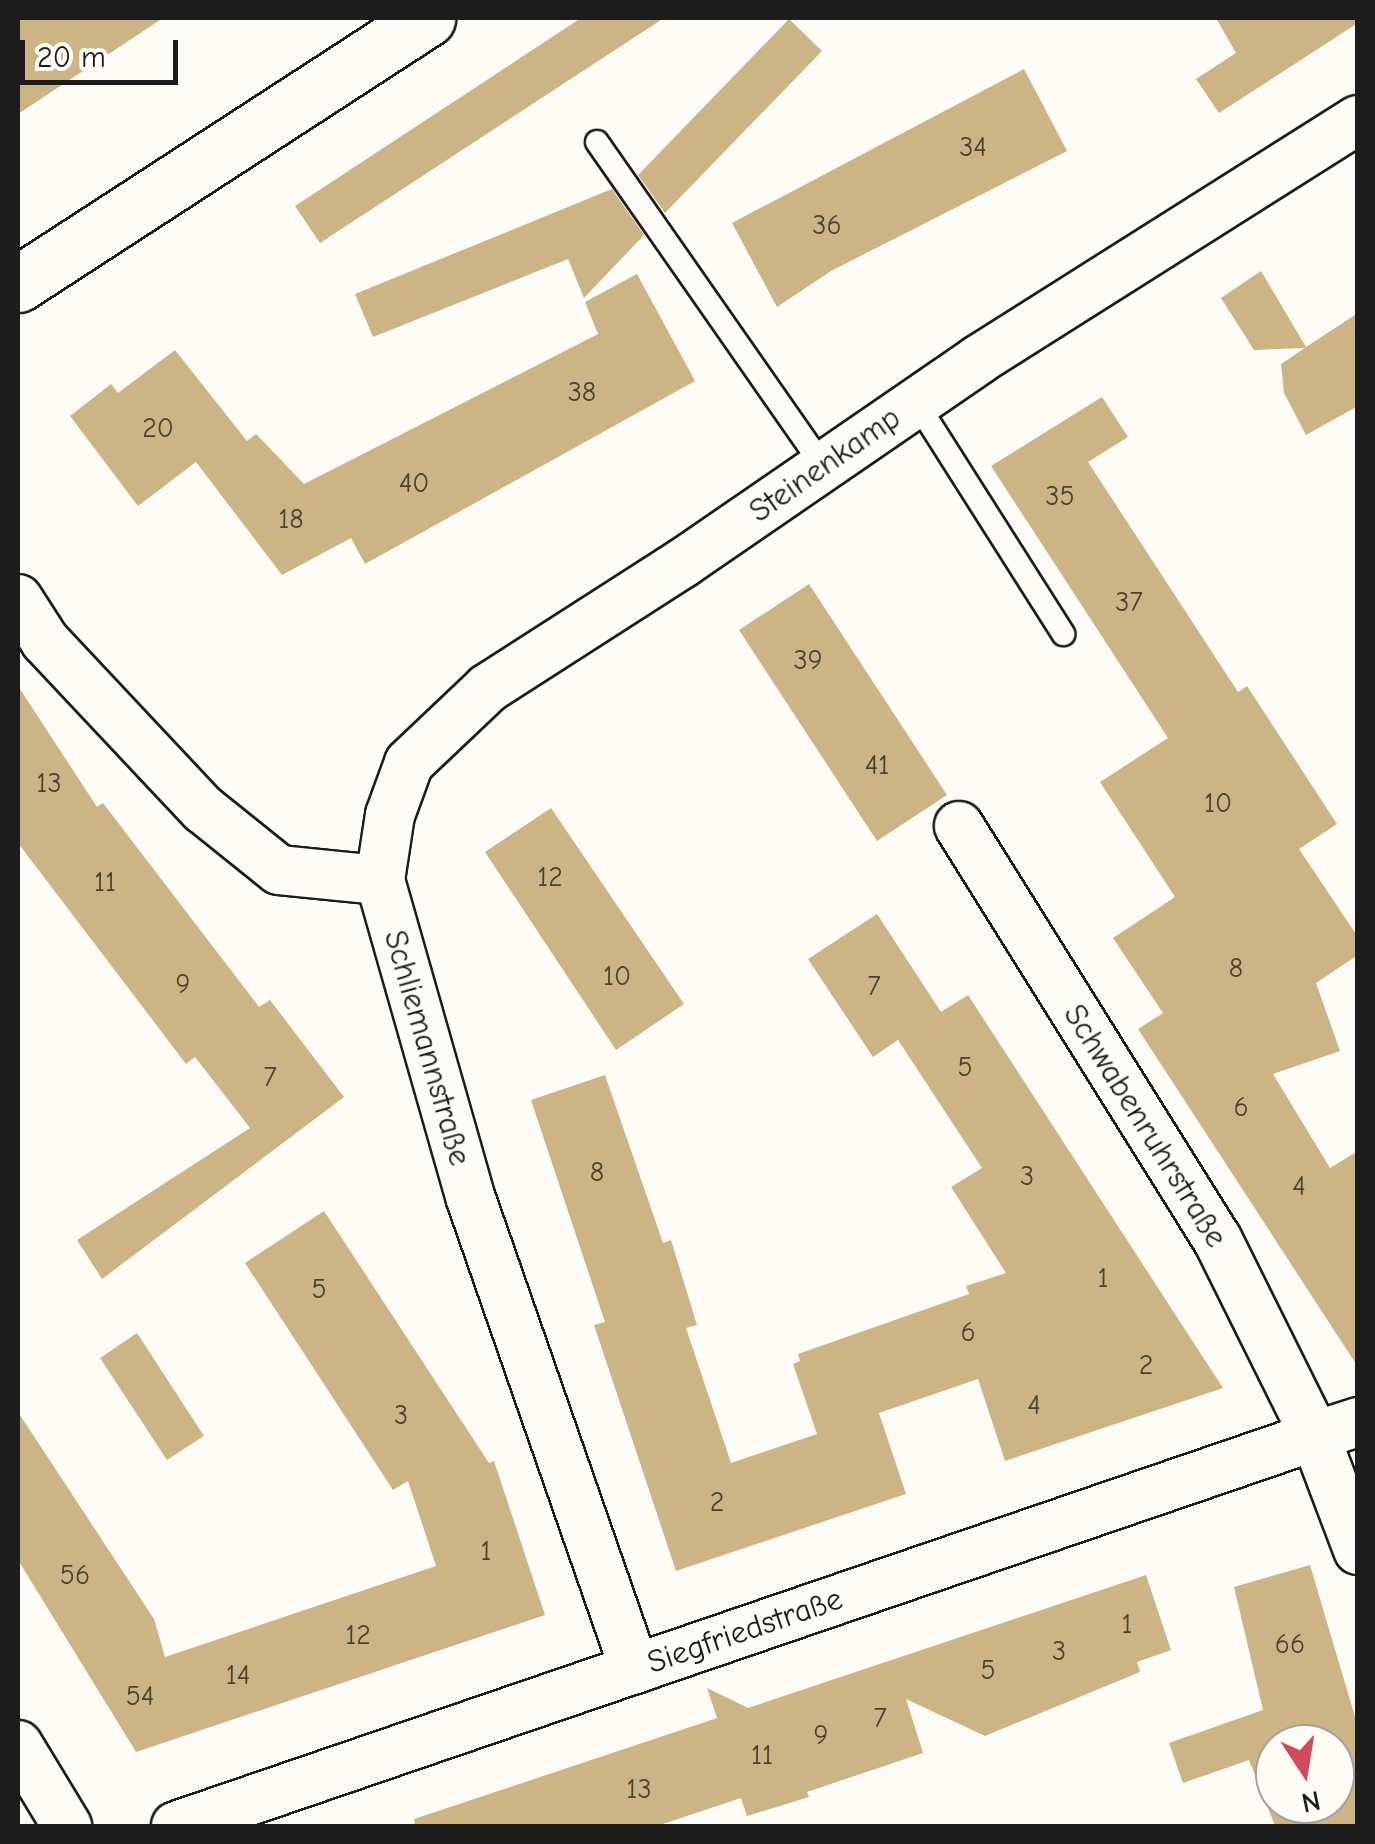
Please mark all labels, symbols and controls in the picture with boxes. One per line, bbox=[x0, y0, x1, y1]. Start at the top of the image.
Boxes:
scale bar bbox=[25, 20, 182, 82]
text: 20 m bbox=[37, 40, 106, 75]
house number: 34 bbox=[959, 130, 987, 164]
house number: 36 bbox=[812, 208, 842, 242]
house number: 38 bbox=[568, 375, 596, 409]
street label: Steinenkamp bbox=[742, 399, 908, 531]
house number: 20 bbox=[142, 411, 174, 445]
house number: 40 bbox=[399, 466, 429, 500]
house number: 35 bbox=[1045, 479, 1075, 513]
house number: 18 bbox=[278, 502, 304, 536]
house number: 37 bbox=[1115, 585, 1143, 619]
house number: 39 bbox=[793, 643, 823, 677]
house number: 41 bbox=[865, 748, 889, 782]
house number: 13 bbox=[36, 766, 62, 800]
house number: 10 bbox=[1204, 786, 1232, 820]
house number: 12 bbox=[537, 860, 563, 894]
house number: 11 bbox=[94, 865, 116, 899]
street label: Schliemannstraße bbox=[375, 926, 479, 1170]
house number: 8 bbox=[1229, 951, 1243, 985]
house number: 10 bbox=[603, 959, 631, 993]
house number: 9 bbox=[176, 967, 190, 1001]
house number: 7 bbox=[867, 969, 881, 1003]
street label: Schwabenruhrstraße bbox=[1055, 998, 1235, 1254]
house number: 5 bbox=[957, 1050, 973, 1084]
house number: 7 bbox=[263, 1060, 277, 1094]
house number: 6 bbox=[1233, 1090, 1249, 1124]
house number: 8 bbox=[590, 1155, 604, 1189]
house number: 3 bbox=[1020, 1159, 1034, 1193]
house number: 4 bbox=[1292, 1169, 1306, 1203]
house number: 1 bbox=[1097, 1261, 1109, 1295]
house number: 5 bbox=[311, 1272, 327, 1306]
house number: 6 bbox=[960, 1315, 976, 1349]
house number: 2 bbox=[1139, 1348, 1153, 1382]
house number: 4 bbox=[1027, 1388, 1041, 1422]
house number: 3 bbox=[394, 1398, 408, 1432]
house number: 2 bbox=[710, 1485, 724, 1519]
house number: 1 bbox=[480, 1534, 492, 1568]
house number: 56 bbox=[60, 1558, 90, 1592]
street label: Siegfriedstraße bbox=[642, 1580, 848, 1682]
house number: 1 bbox=[1121, 1607, 1133, 1641]
house number: 12 bbox=[345, 1618, 371, 1652]
house number: 66 bbox=[1275, 1627, 1305, 1661]
house number: 3 bbox=[1052, 1634, 1066, 1668]
house number: 5 bbox=[980, 1653, 996, 1687]
house number: 14 bbox=[226, 1658, 250, 1692]
house number: 54 bbox=[126, 1679, 154, 1713]
house number: 7 bbox=[873, 1701, 887, 1735]
house number: 9 bbox=[814, 1718, 828, 1752]
north arrow bbox=[1255, 1724, 1355, 1824]
house number: 11 bbox=[751, 1738, 773, 1772]
house number: 13 bbox=[626, 1772, 652, 1806]
text: N bbox=[1299, 1784, 1323, 1819]

